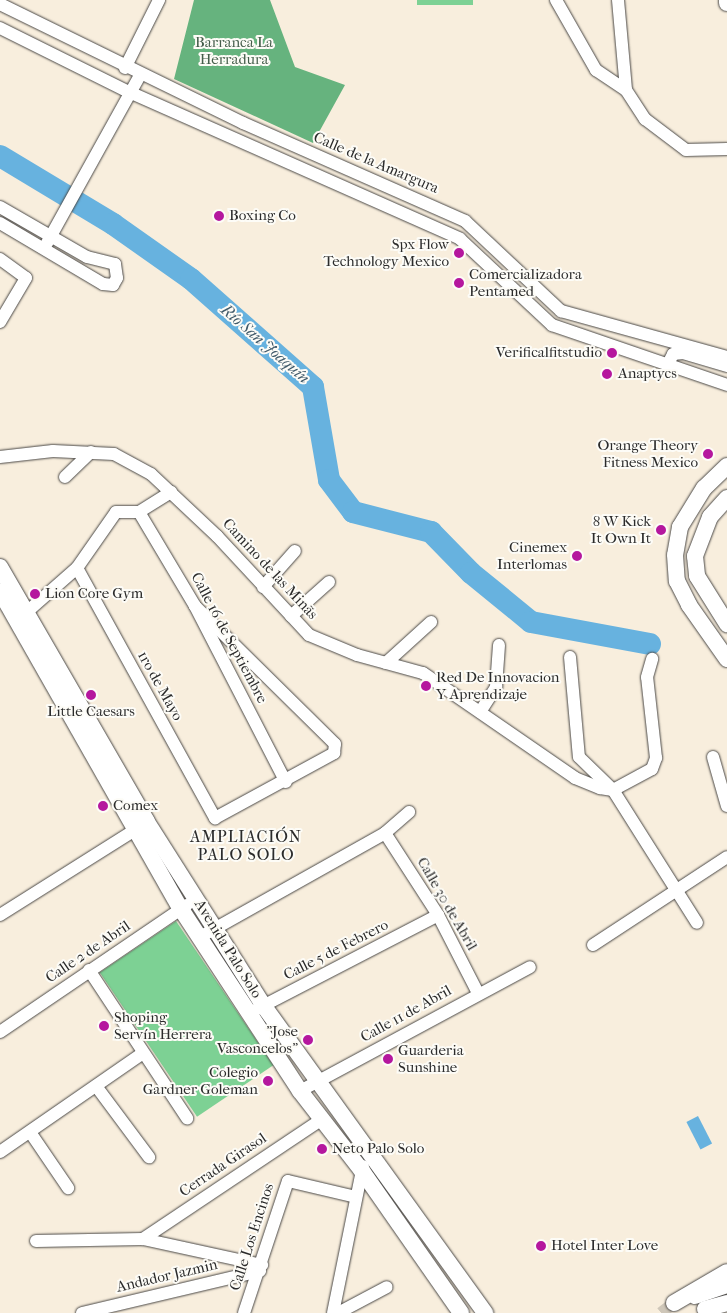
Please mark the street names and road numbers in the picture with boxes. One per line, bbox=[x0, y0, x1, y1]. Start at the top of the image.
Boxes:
street label: Calle de la Amargura bbox=[311, 128, 441, 198]
street label: Camino de las Minãs bbox=[219, 515, 321, 623]
street label: Calle 16 de Septiembre bbox=[187, 570, 271, 706]
street label: 1ro de Mayo bbox=[133, 648, 187, 724]
street label: Calle 30 de Abril bbox=[413, 854, 481, 954]
street label: Avenida Palo Solo bbox=[190, 896, 266, 1002]
street label: Calle 5 de Febrero bbox=[281, 916, 391, 984]
street label: Calle 2 de Abril bbox=[42, 917, 134, 987]
street label: Calle 11 de Abril bbox=[357, 982, 455, 1046]
street label: Cerrada Girasol bbox=[176, 1129, 270, 1201]
street label: Calle Los Encinos bbox=[226, 1181, 278, 1293]
street label: Andador Jazmin bbox=[115, 1256, 219, 1296]

